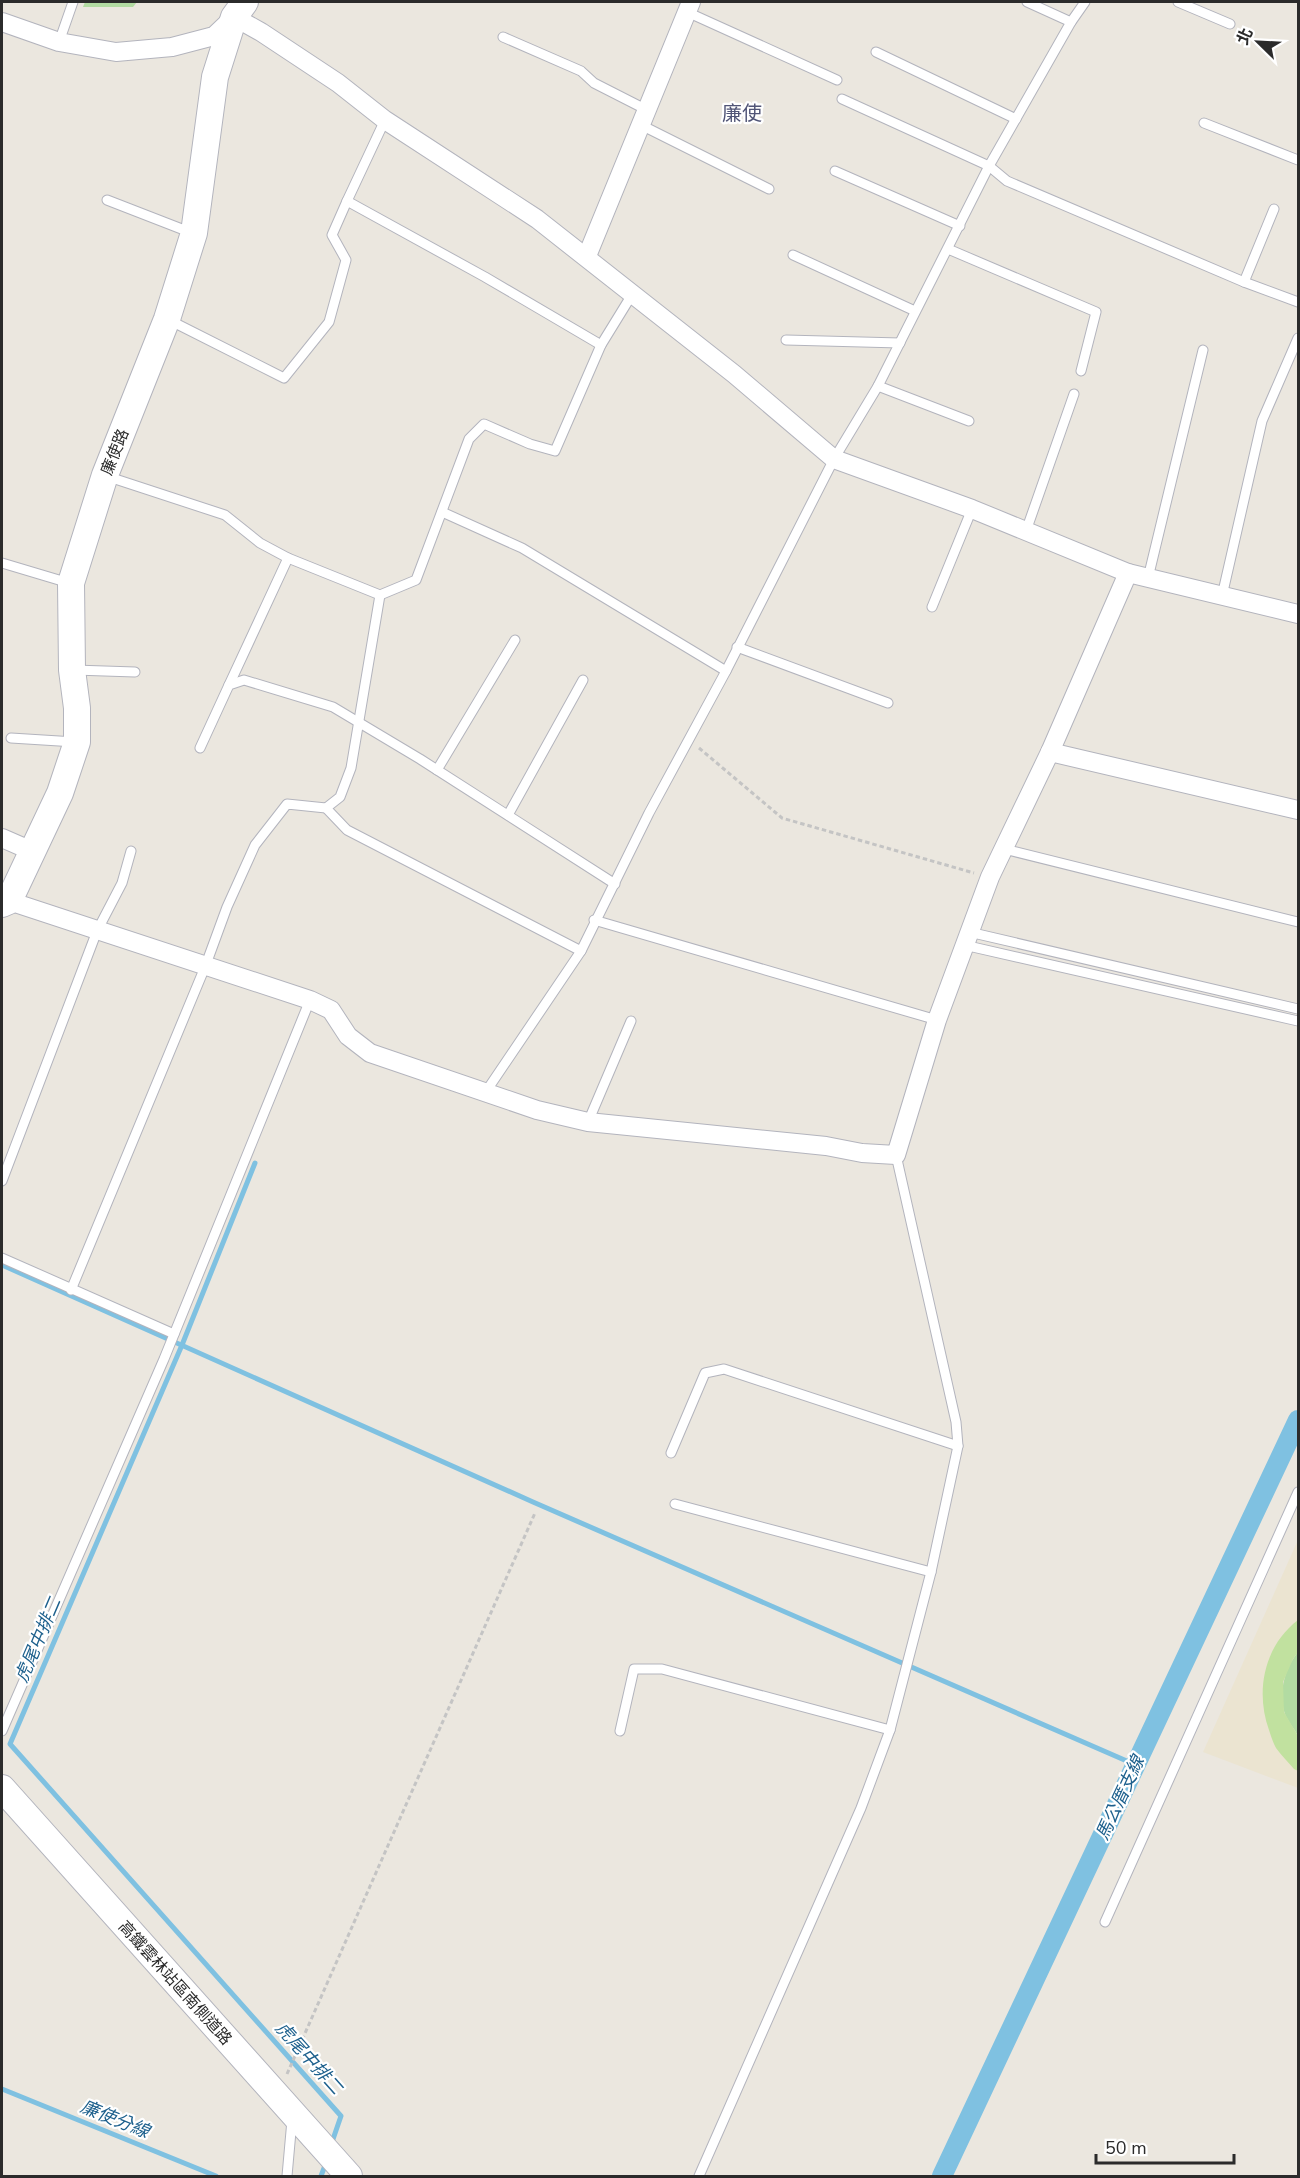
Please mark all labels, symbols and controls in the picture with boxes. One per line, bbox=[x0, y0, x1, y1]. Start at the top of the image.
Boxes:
north arrow bbox=[1228, 12, 1288, 72]
text: 北 bbox=[1232, 25, 1259, 48]
district label: 廉使 bbox=[722, 100, 762, 127]
street label: 廉使路 bbox=[96, 426, 134, 478]
water label: 虎尾中排二 bbox=[9, 1593, 67, 1686]
water label: 馬公厝支線 bbox=[1090, 1750, 1151, 1844]
street label: 高鐵雲林站區南側道路 bbox=[113, 1916, 237, 2050]
water label: 虎尾中排二 bbox=[270, 2017, 349, 2100]
water label: 廉使分線 bbox=[77, 2094, 155, 2144]
scale bar bbox=[1096, 2127, 1234, 2165]
text: 50 m bbox=[1105, 2136, 1147, 2160]

